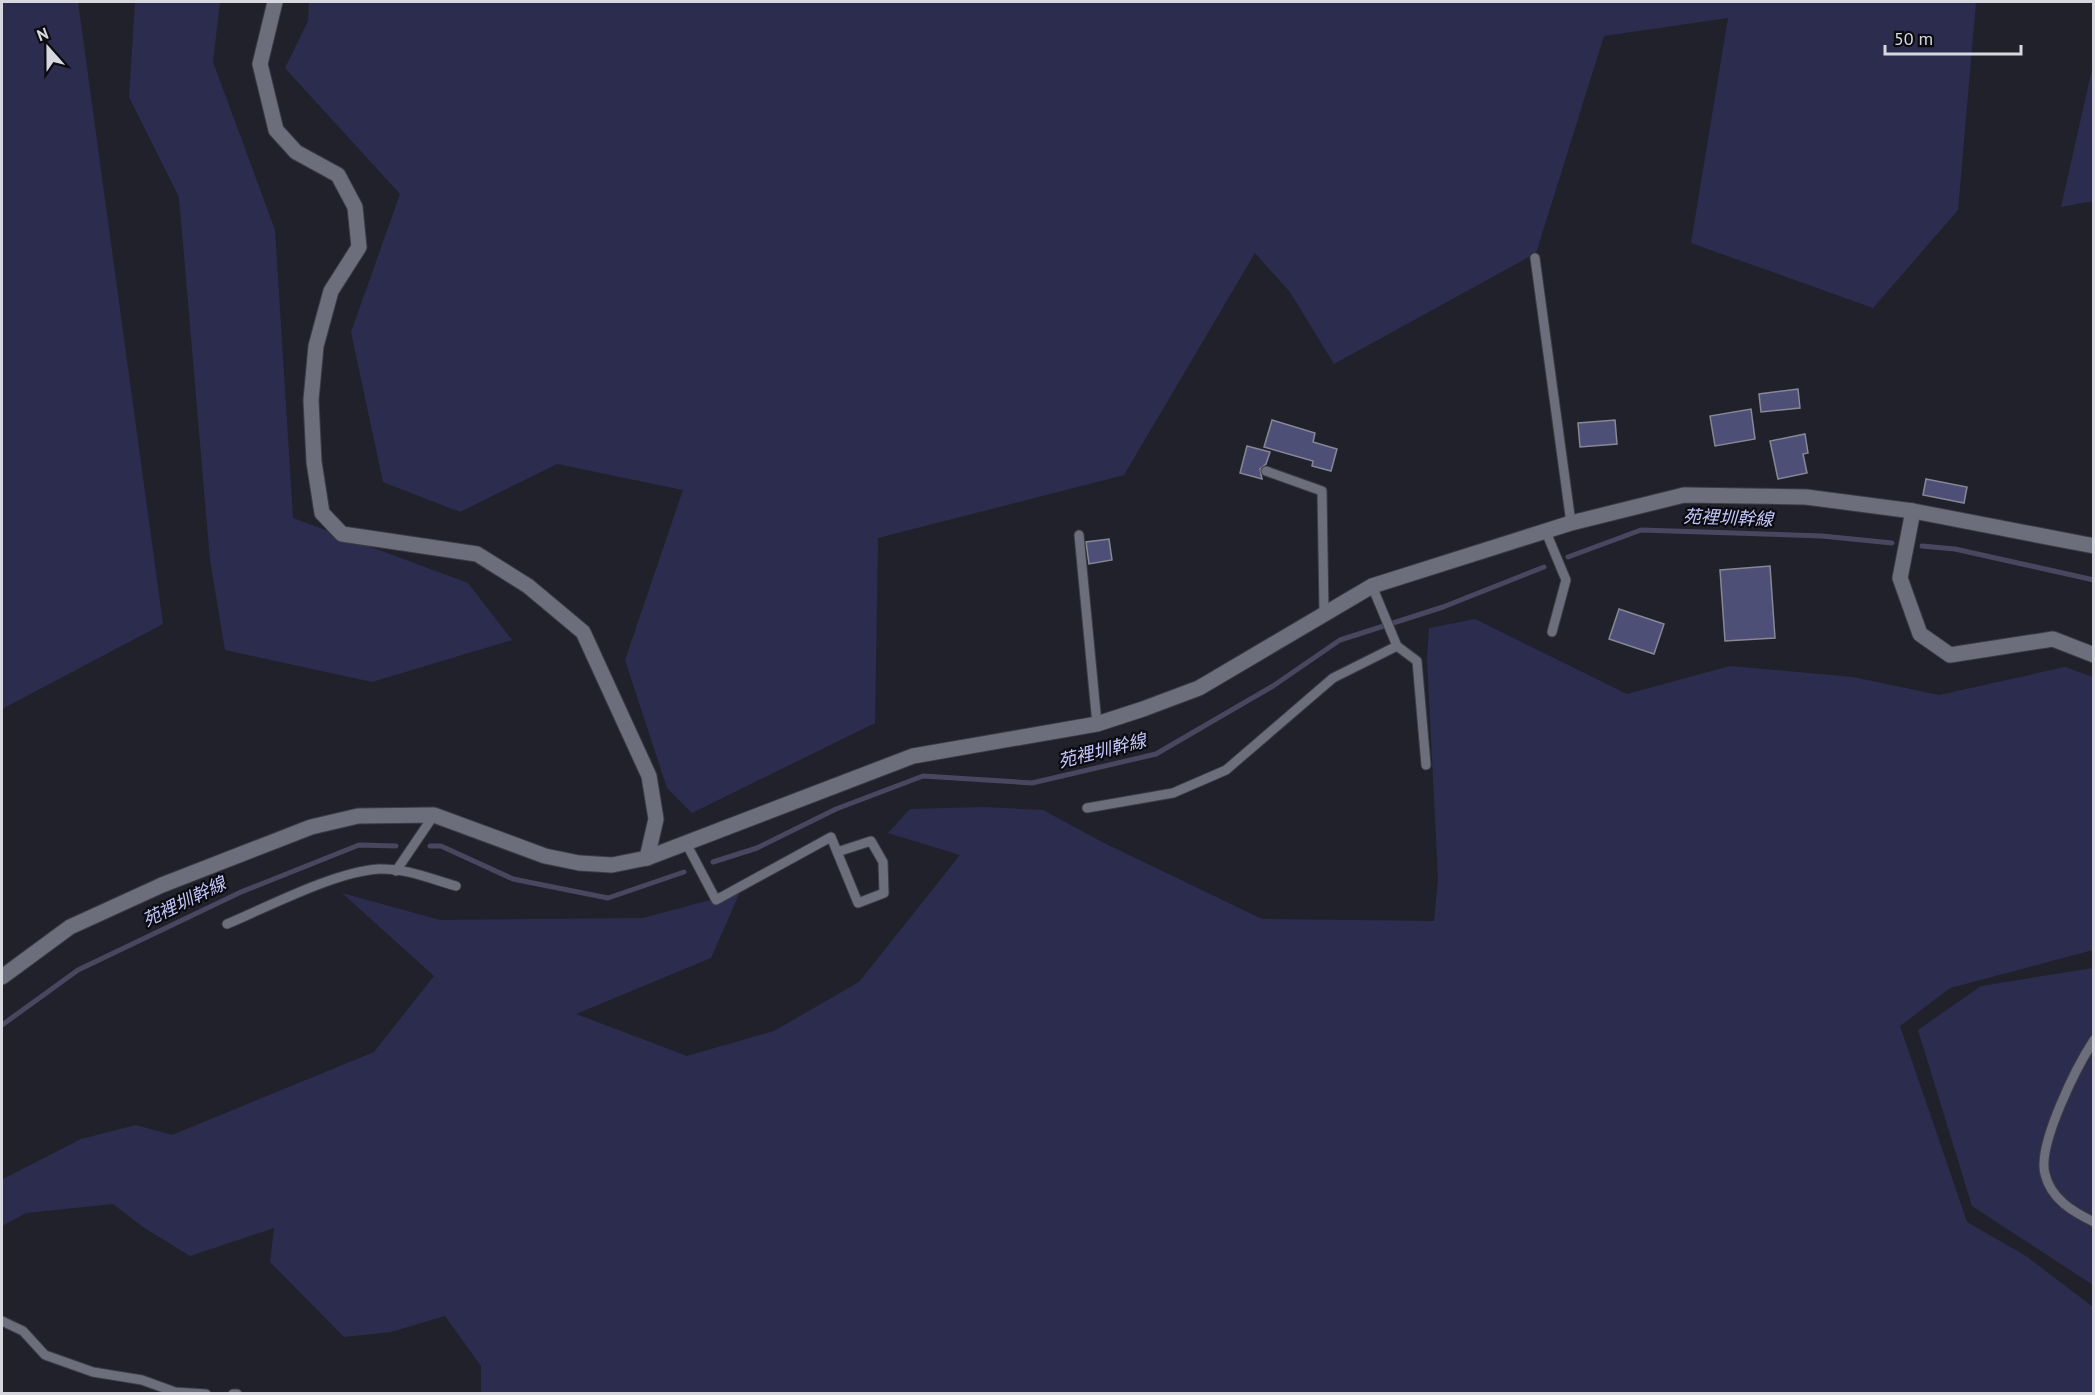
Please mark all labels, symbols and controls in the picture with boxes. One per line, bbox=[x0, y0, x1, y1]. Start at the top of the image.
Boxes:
north arrow bbox=[18, 18, 78, 78]
scale bar bbox=[1885, 18, 2022, 56]
text: N bbox=[34, 23, 51, 45]
text: 50 m bbox=[1894, 27, 1933, 50]
water label: 苑裡圳幹線 bbox=[1683, 504, 1775, 531]
water label: 苑裡圳幹線 bbox=[1055, 728, 1150, 773]
water label: 苑裡圳幹線 bbox=[138, 871, 231, 932]

